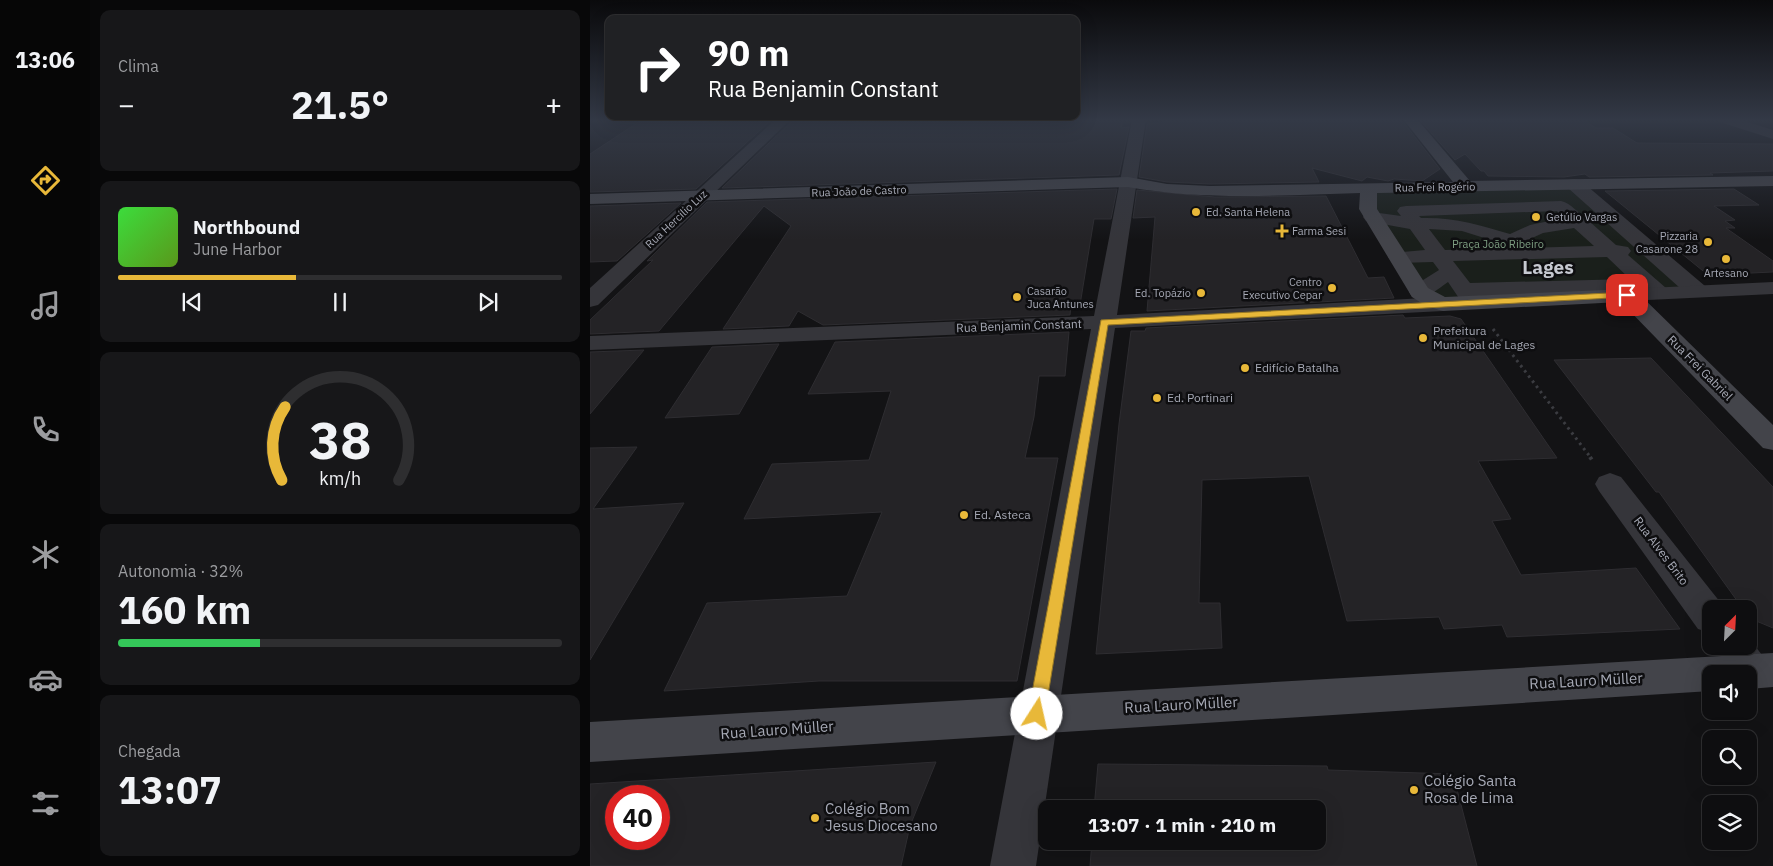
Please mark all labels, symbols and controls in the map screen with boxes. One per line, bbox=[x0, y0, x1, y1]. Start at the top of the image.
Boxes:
text: 90 m bbox=[708, 30, 790, 76]
icon: right bbox=[625, 35, 690, 100]
text: 13:06 bbox=[15, 45, 75, 74]
text: Clima bbox=[118, 56, 159, 76]
text: Rua Benjamin Constant bbox=[708, 74, 939, 103]
text: 21.5° bbox=[291, 80, 389, 129]
text: − bbox=[118, 86, 135, 123]
text: + bbox=[545, 86, 562, 123]
icon: directions bbox=[28, 163, 63, 198]
street label: Rua Frei Rogério bbox=[1394, 179, 1476, 195]
street label: Rua João de Castro bbox=[811, 182, 907, 200]
street label: Rua Hercílio Luz bbox=[642, 187, 710, 251]
place label: Ed. Santa Helena bbox=[1206, 205, 1290, 219]
marker: Ed. Santa Helena bbox=[1190, 206, 1202, 218]
place label: Getúlio Vargas bbox=[1546, 210, 1617, 224]
marker: Getúlio Vargas bbox=[1530, 211, 1542, 223]
text: Northbound bbox=[193, 215, 300, 239]
place label: Farma Sesi bbox=[1292, 224, 1346, 238]
marker: Farma Sesi bbox=[1276, 225, 1288, 237]
place label: Pizzaria Casarone 28 bbox=[1636, 229, 1698, 256]
marker: Pizzaria Casarone 28 bbox=[1702, 236, 1714, 248]
park label: Praça João Ribeiro bbox=[1452, 237, 1544, 251]
text: June Harbor bbox=[193, 239, 282, 259]
marker: Artesano bbox=[1720, 253, 1732, 265]
district label: Lages bbox=[1522, 255, 1574, 279]
place label: Artesano bbox=[1704, 266, 1748, 280]
pin bbox=[1606, 274, 1648, 316]
place label: Centro Executivo Cepar bbox=[1242, 275, 1322, 302]
icon: arrive bbox=[1613, 281, 1641, 309]
marker: Centro Executivo Cepar bbox=[1326, 282, 1338, 294]
place label: Casarão Juca Antunes bbox=[1027, 284, 1094, 311]
place label: Ed. Topázio bbox=[1135, 286, 1191, 300]
marker: Ed. Topázio bbox=[1195, 287, 1207, 299]
icon: music bbox=[28, 288, 63, 323]
icon: previous bbox=[178, 288, 206, 316]
icon: pause bbox=[326, 288, 354, 316]
icon: next bbox=[474, 288, 502, 316]
marker: Casarão Juca Antunes bbox=[1011, 291, 1023, 303]
street label: Rua Benjamin Constant bbox=[956, 316, 1082, 335]
place label: Prefeitura Municipal de Lages bbox=[1433, 323, 1536, 352]
marker: Prefeitura Municipal de Lages bbox=[1417, 332, 1429, 344]
street label: Rua Frei Gabriel bbox=[1665, 332, 1736, 403]
place label: Edifício Batalha bbox=[1255, 360, 1339, 375]
marker: Edifício Batalha bbox=[1239, 362, 1251, 374]
place label: Ed. Portinari bbox=[1167, 390, 1233, 405]
marker: Ed. Portinari bbox=[1151, 392, 1163, 404]
text: 38 bbox=[309, 406, 371, 473]
icon: phone bbox=[28, 412, 63, 447]
text: km/h bbox=[319, 467, 361, 490]
place label: Ed. Asteca bbox=[974, 507, 1031, 522]
marker: Ed. Asteca bbox=[958, 509, 970, 521]
street label: Rua Alves Brito bbox=[1631, 514, 1692, 588]
icon: climate bbox=[28, 537, 63, 572]
text: Autonomia · 32% bbox=[118, 561, 243, 581]
text: 160 km bbox=[118, 585, 251, 634]
north arrow bbox=[1702, 600, 1758, 655]
map controls bbox=[1702, 600, 1757, 850]
icon: car bbox=[28, 662, 63, 697]
button: sound bbox=[1702, 665, 1757, 720]
street label: Rua Lauro Müller bbox=[1529, 668, 1644, 693]
position arrow bbox=[1010, 687, 1062, 739]
street label: Rua Lauro Müller bbox=[1124, 692, 1239, 717]
street label: Rua Lauro Müller bbox=[720, 716, 835, 743]
button: search bbox=[1702, 730, 1757, 785]
text: Chegada bbox=[118, 741, 181, 761]
text: 13:07 bbox=[118, 765, 222, 814]
place label: Colégio Santa Rosa de Lima bbox=[1424, 771, 1516, 807]
marker: Colégio Santa Rosa de Lima bbox=[1408, 784, 1420, 796]
speed limit sign: 40 bbox=[605, 785, 670, 850]
icon: filters bbox=[28, 786, 63, 821]
button: layers bbox=[1702, 795, 1757, 850]
place label: Colégio Bom Jesus Diocesano bbox=[825, 799, 938, 835]
marker: Colégio Bom Jesus Diocesano bbox=[809, 812, 821, 824]
text: 13:07 · 1 min · 210 m bbox=[1088, 813, 1276, 837]

